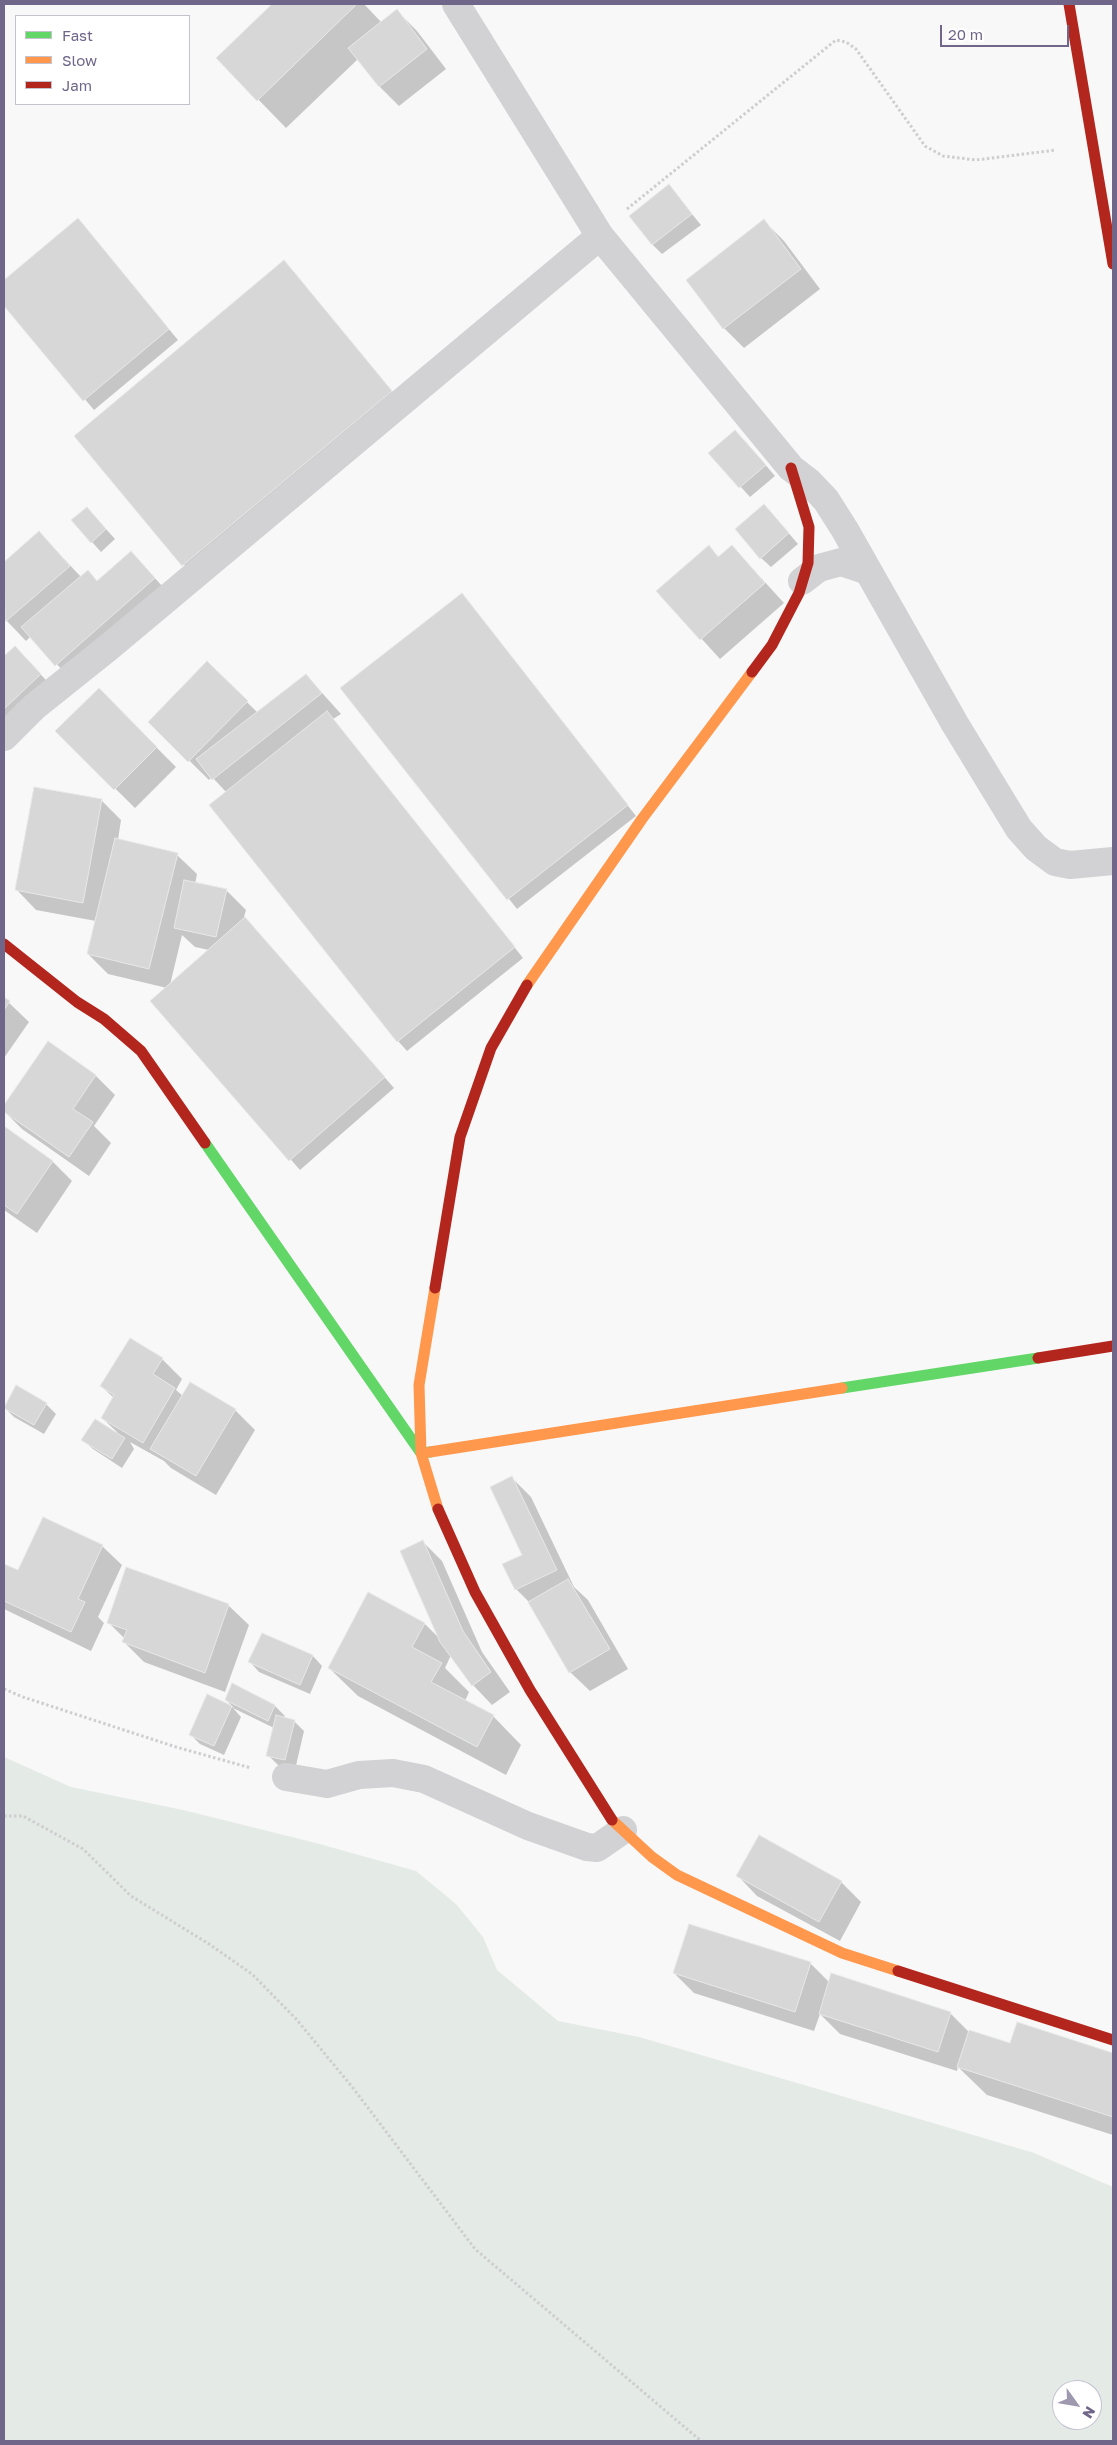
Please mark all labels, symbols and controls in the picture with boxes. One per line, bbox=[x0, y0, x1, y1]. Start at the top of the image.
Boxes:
legend bbox=[15, 15, 190, 105]
scale bar bbox=[942, 15, 1071, 47]
text: 20 m bbox=[948, 25, 983, 43]
text: Fast bbox=[62, 26, 93, 44]
text: Slow bbox=[62, 51, 97, 69]
text: Jam bbox=[62, 76, 92, 94]
north arrow bbox=[1052, 2380, 1102, 2430]
text: N bbox=[1079, 2404, 1099, 2422]

